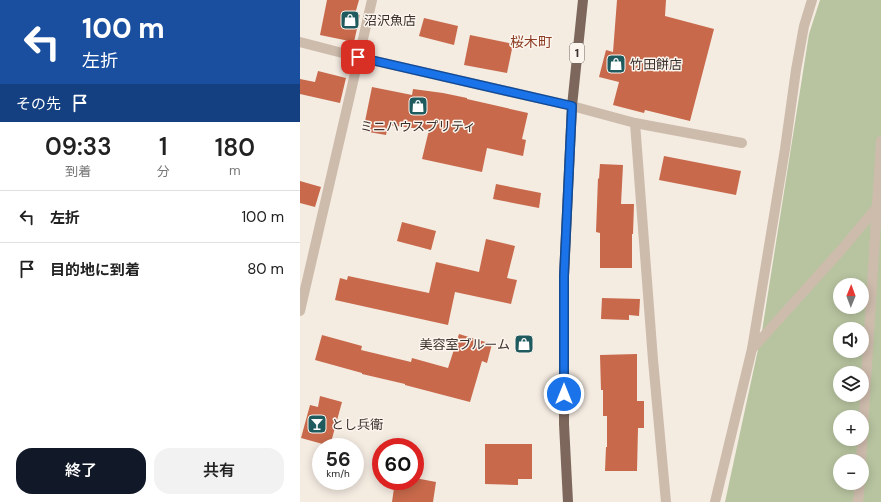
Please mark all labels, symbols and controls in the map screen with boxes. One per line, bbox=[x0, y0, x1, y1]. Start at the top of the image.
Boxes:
shop icon: 沼沢魚店 bbox=[339, 9, 361, 31]
text: 100 m bbox=[82, 10, 165, 47]
place label: 沼沢魚店 bbox=[364, 12, 416, 29]
icon: left bbox=[16, 16, 68, 68]
district label: 桜木町 bbox=[510, 33, 552, 51]
pin bbox=[341, 40, 375, 74]
road number: 1 bbox=[570, 43, 584, 63]
icon: arrive bbox=[347, 46, 369, 68]
text: 左折 bbox=[82, 49, 118, 73]
shop icon: 竹田餅店 bbox=[605, 53, 627, 75]
place label: 竹田餅店 bbox=[630, 56, 682, 73]
icon: arrive bbox=[69, 92, 91, 114]
text: その先 bbox=[16, 94, 61, 114]
shop icon: ミニハウスプリティ bbox=[407, 95, 429, 117]
place label: ミニハウスプリティ bbox=[360, 118, 476, 135]
text: 09:33 bbox=[45, 131, 112, 162]
text: 1 bbox=[159, 131, 167, 162]
text: 180 bbox=[215, 132, 255, 163]
text: m bbox=[229, 162, 241, 179]
text: 到着 bbox=[65, 163, 91, 180]
text: 分 bbox=[157, 163, 170, 180]
icon: left bbox=[16, 206, 38, 228]
text: 100 m bbox=[241, 207, 284, 227]
text: 左折 bbox=[50, 208, 80, 228]
icon: arrive bbox=[16, 258, 38, 280]
text: 80 m bbox=[247, 259, 284, 279]
text: 目的地に到着 bbox=[50, 260, 140, 280]
north arrow bbox=[833, 278, 869, 314]
map controls bbox=[833, 278, 869, 490]
button: sound bbox=[833, 322, 869, 358]
shop icon: 美容室ブルーム bbox=[513, 333, 535, 355]
place label: 美容室ブルーム bbox=[419, 336, 510, 353]
button: layers bbox=[833, 366, 869, 402]
position arrow bbox=[543, 373, 585, 415]
button: + bbox=[833, 410, 869, 446]
bar icon: とし兵衛 bbox=[306, 413, 328, 435]
place label: とし兵衛 bbox=[331, 416, 383, 433]
speed limit sign: 60 bbox=[372, 438, 424, 490]
text: 56 bbox=[325, 446, 351, 472]
button: 終了 bbox=[16, 448, 146, 494]
button: 共有 bbox=[154, 448, 284, 494]
button: − bbox=[833, 454, 869, 490]
text: km/h bbox=[326, 467, 350, 480]

